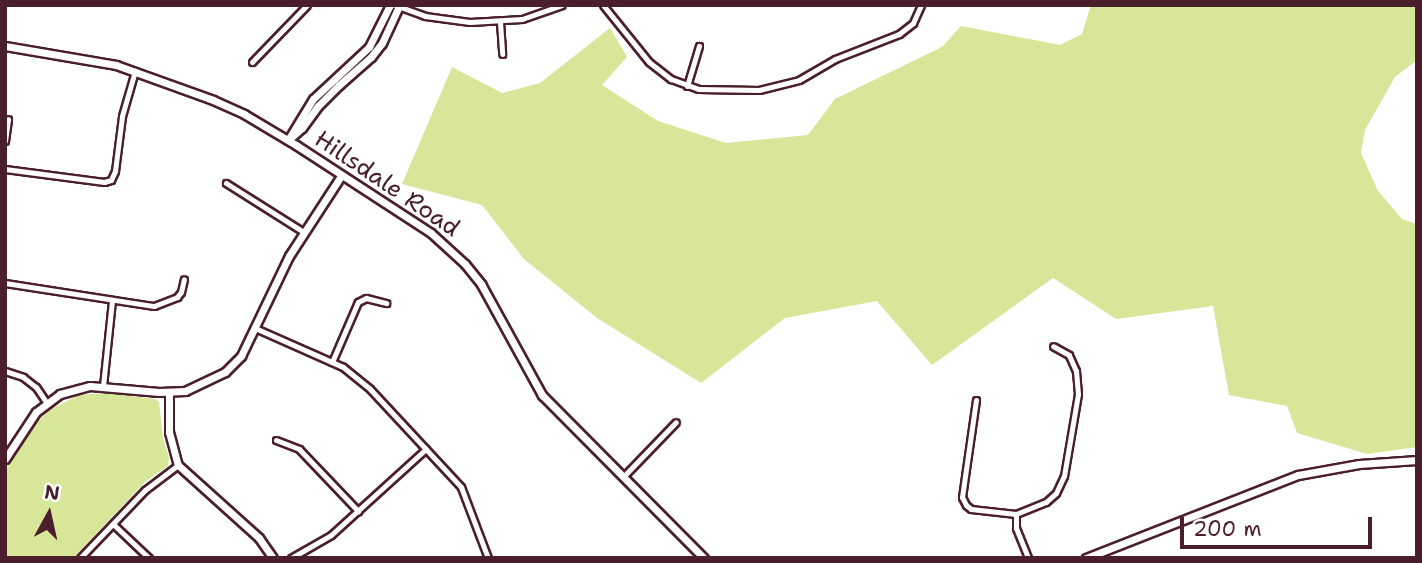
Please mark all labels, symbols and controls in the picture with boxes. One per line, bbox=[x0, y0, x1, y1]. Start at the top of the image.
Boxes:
street label: Hillsdale Road bbox=[309, 125, 465, 243]
north arrow bbox=[14, 479, 84, 549]
text: N bbox=[43, 479, 61, 506]
scale bar bbox=[1184, 504, 1376, 548]
text: 200 m bbox=[1193, 515, 1262, 543]

